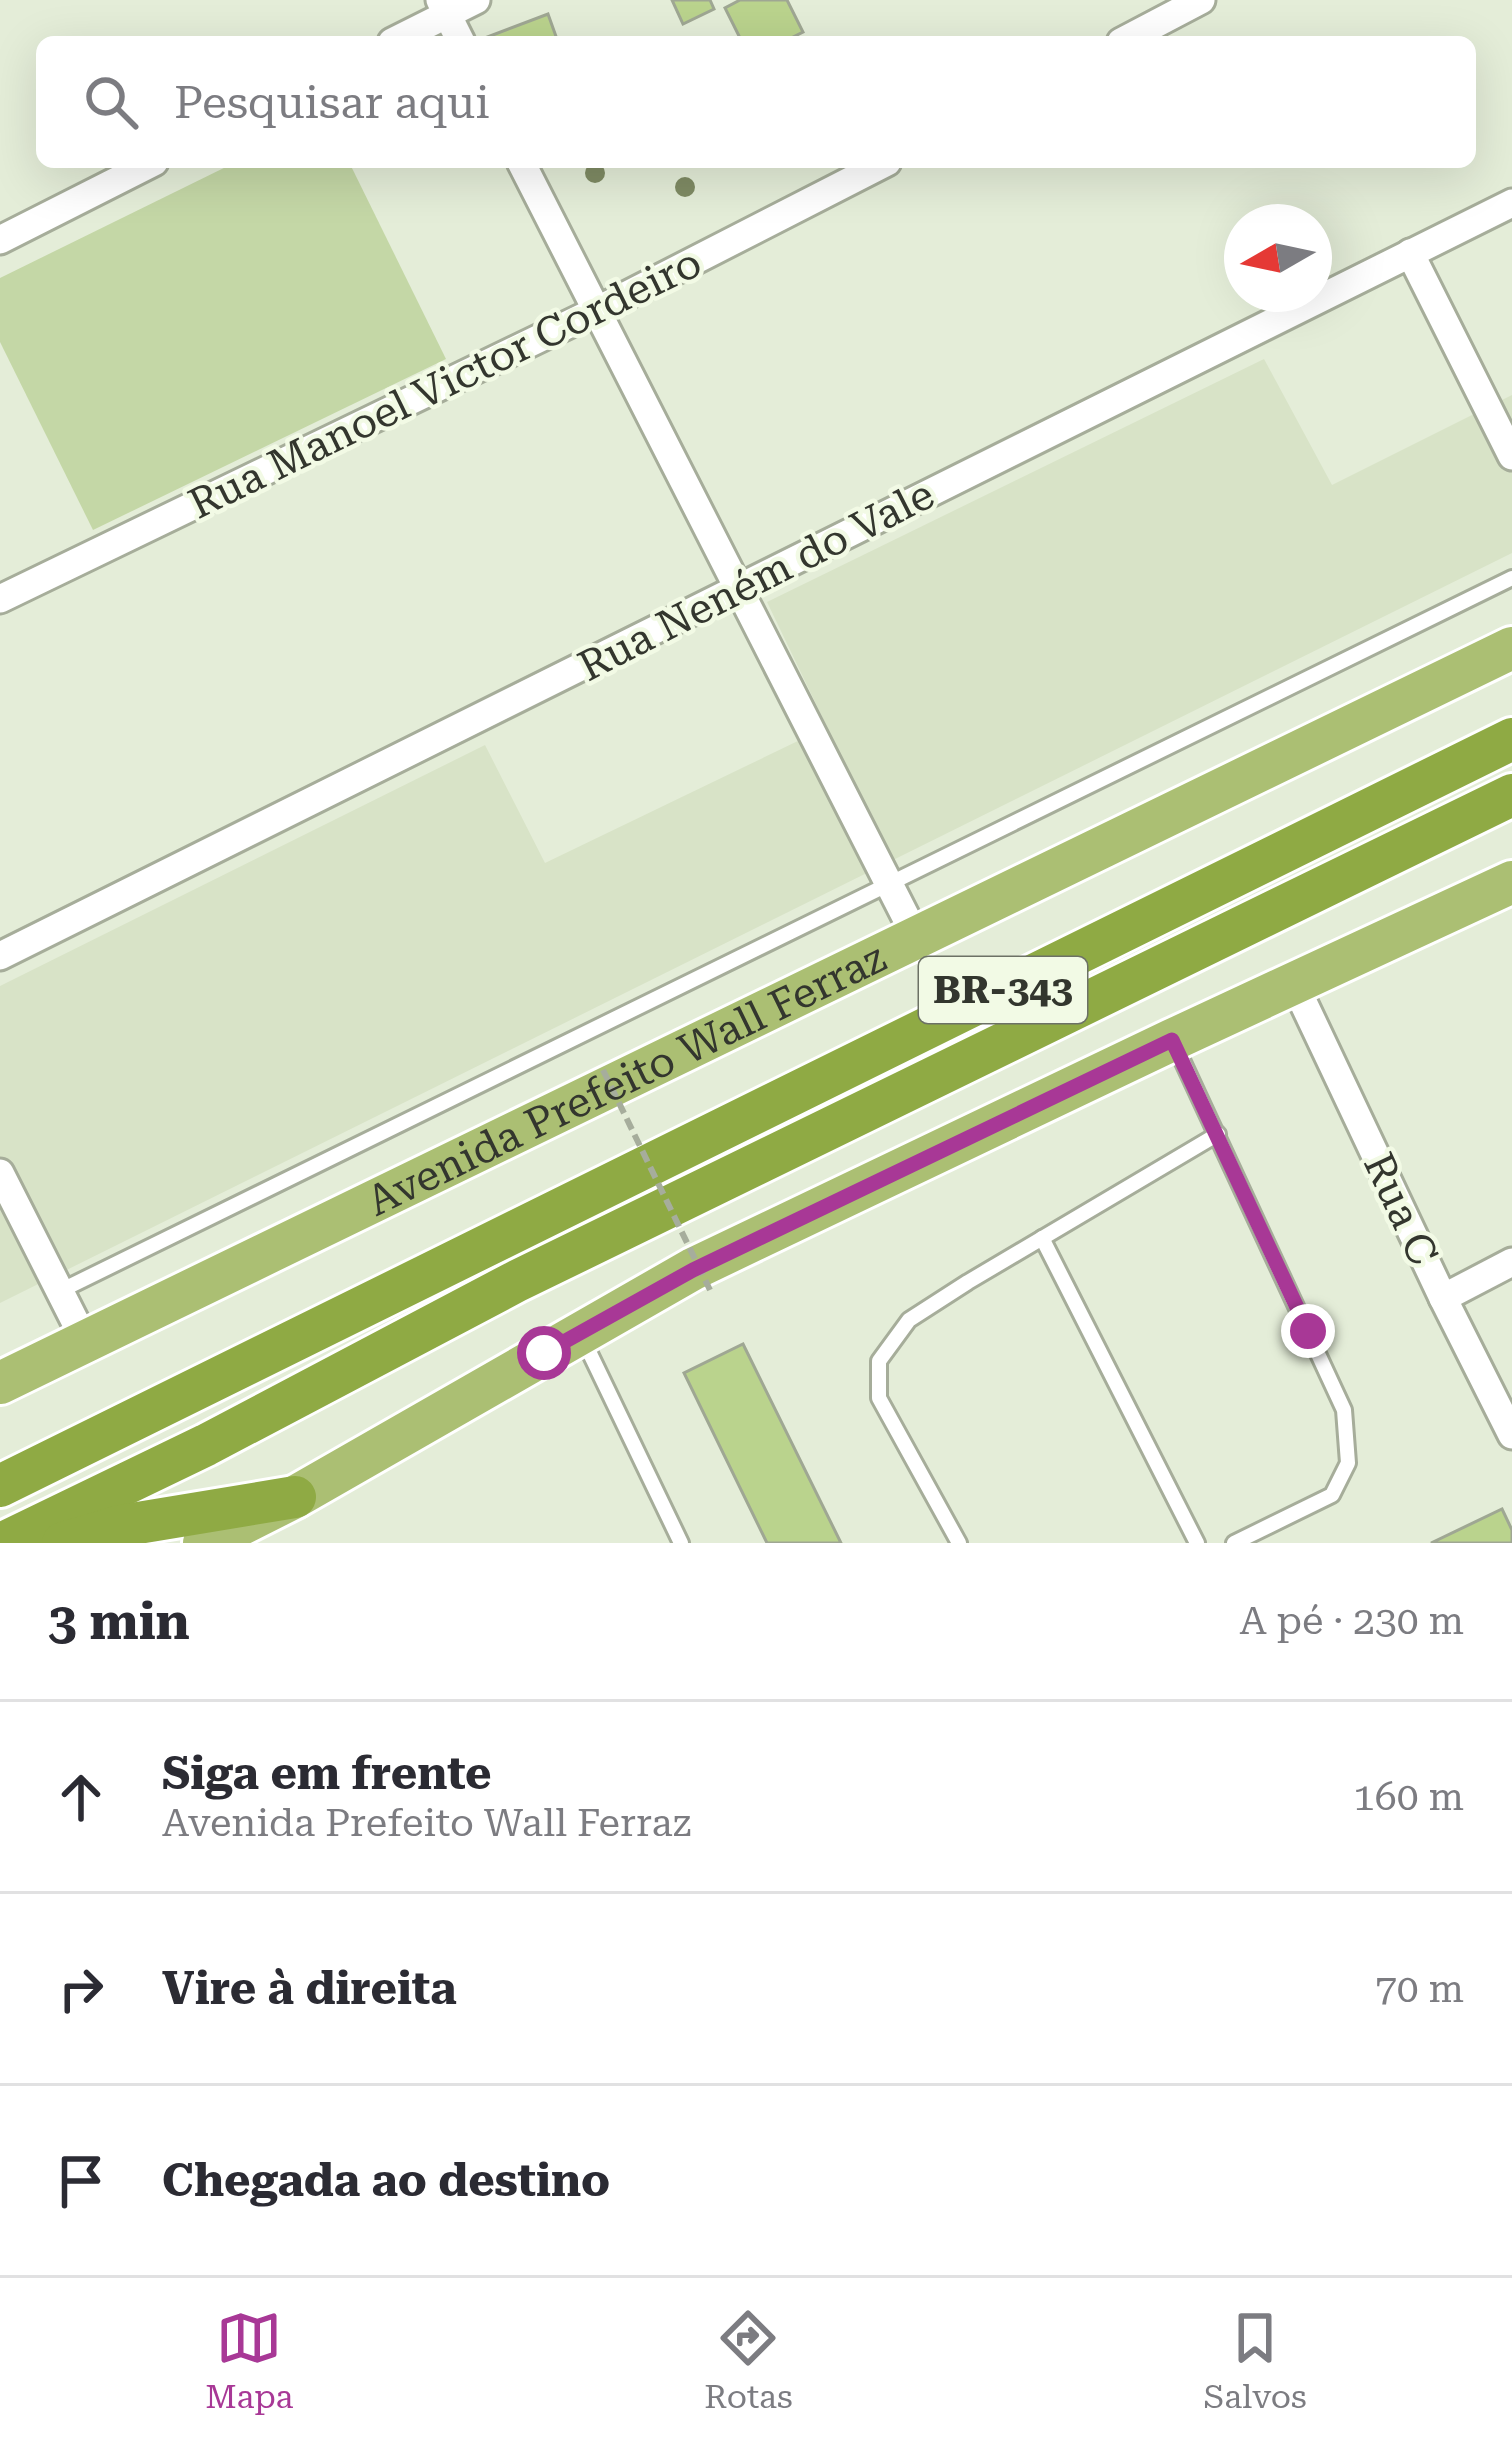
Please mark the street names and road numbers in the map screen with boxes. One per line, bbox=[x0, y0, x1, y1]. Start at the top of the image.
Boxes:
street label: Rua Manoel Victor Cordeiro bbox=[181, 237, 709, 529]
street label: Rua Neném do Vale bbox=[570, 469, 942, 691]
street label: Avenida Prefeito Wall Ferraz bbox=[359, 932, 893, 1225]
road number: BR-343 bbox=[919, 957, 1087, 1023]
street label: Rua C bbox=[1354, 1145, 1448, 1273]

